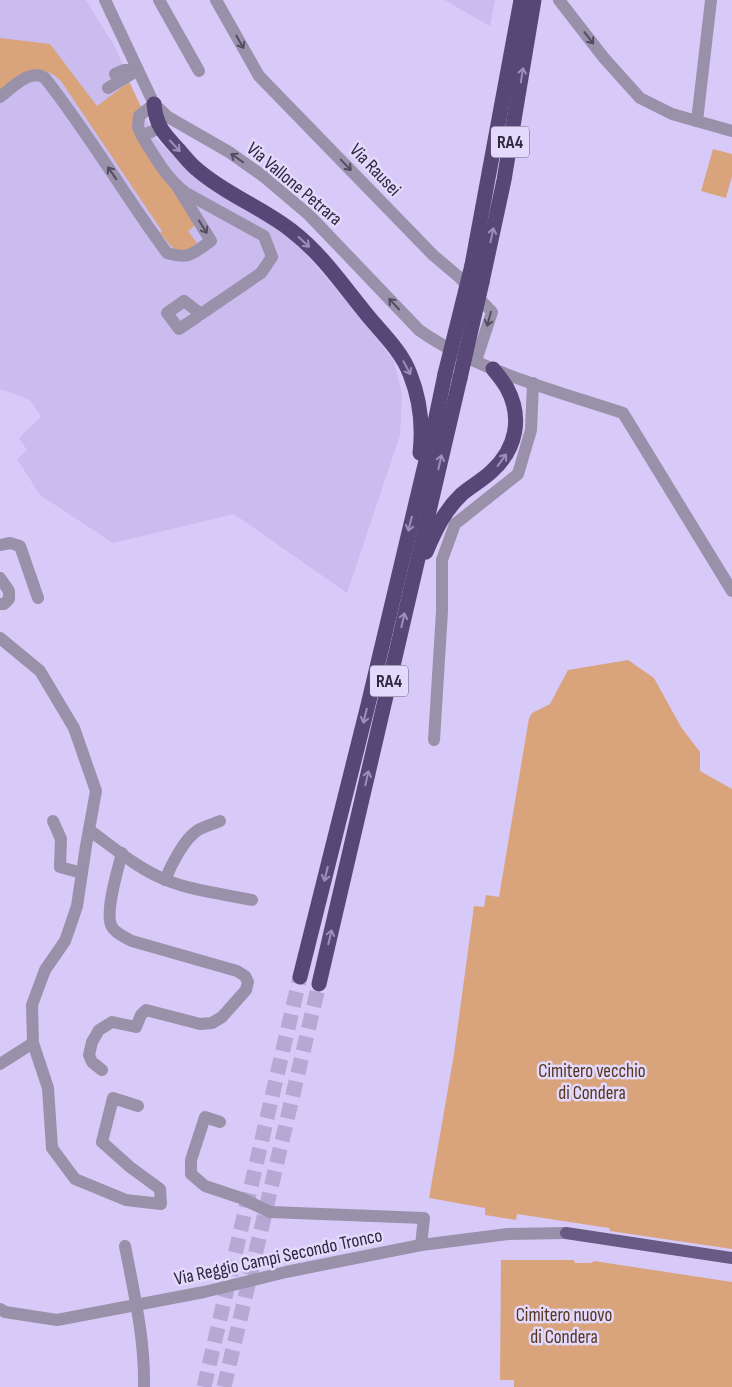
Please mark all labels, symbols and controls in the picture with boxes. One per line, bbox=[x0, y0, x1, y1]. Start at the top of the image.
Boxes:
one-way arrow bbox=[583, 31, 594, 44]
one-way arrow bbox=[236, 35, 246, 49]
one-way arrow bbox=[517, 67, 527, 83]
road number: RA4 bbox=[491, 126, 529, 158]
street label: Via Vallone Petrara bbox=[242, 137, 347, 231]
street label: Via Rausei bbox=[344, 139, 405, 201]
one-way arrow bbox=[169, 140, 181, 152]
one-way arrow bbox=[231, 152, 245, 163]
one-way arrow bbox=[339, 159, 352, 171]
one-way arrow bbox=[107, 166, 117, 180]
one-way arrow bbox=[198, 220, 208, 234]
one-way arrow bbox=[488, 227, 497, 243]
one-way arrow bbox=[298, 236, 311, 248]
one-way arrow bbox=[388, 298, 400, 310]
one-way arrow bbox=[484, 311, 493, 327]
one-way arrow bbox=[403, 360, 412, 375]
one-way arrow bbox=[497, 453, 507, 467]
one-way arrow bbox=[436, 454, 445, 470]
one-way arrow bbox=[405, 515, 414, 531]
one-way arrow bbox=[399, 612, 408, 628]
road number: RA4 bbox=[370, 666, 408, 696]
one-way arrow bbox=[360, 708, 369, 724]
one-way arrow bbox=[363, 771, 372, 787]
one-way arrow bbox=[321, 865, 330, 881]
one-way arrow bbox=[326, 929, 335, 945]
park label: Cimitero vecchio di Condera bbox=[538, 1060, 646, 1105]
street label: Via Reggio Campi Secondo Tronco bbox=[172, 1224, 384, 1291]
park label: Cimitero nuovo di Condera bbox=[516, 1304, 612, 1349]

